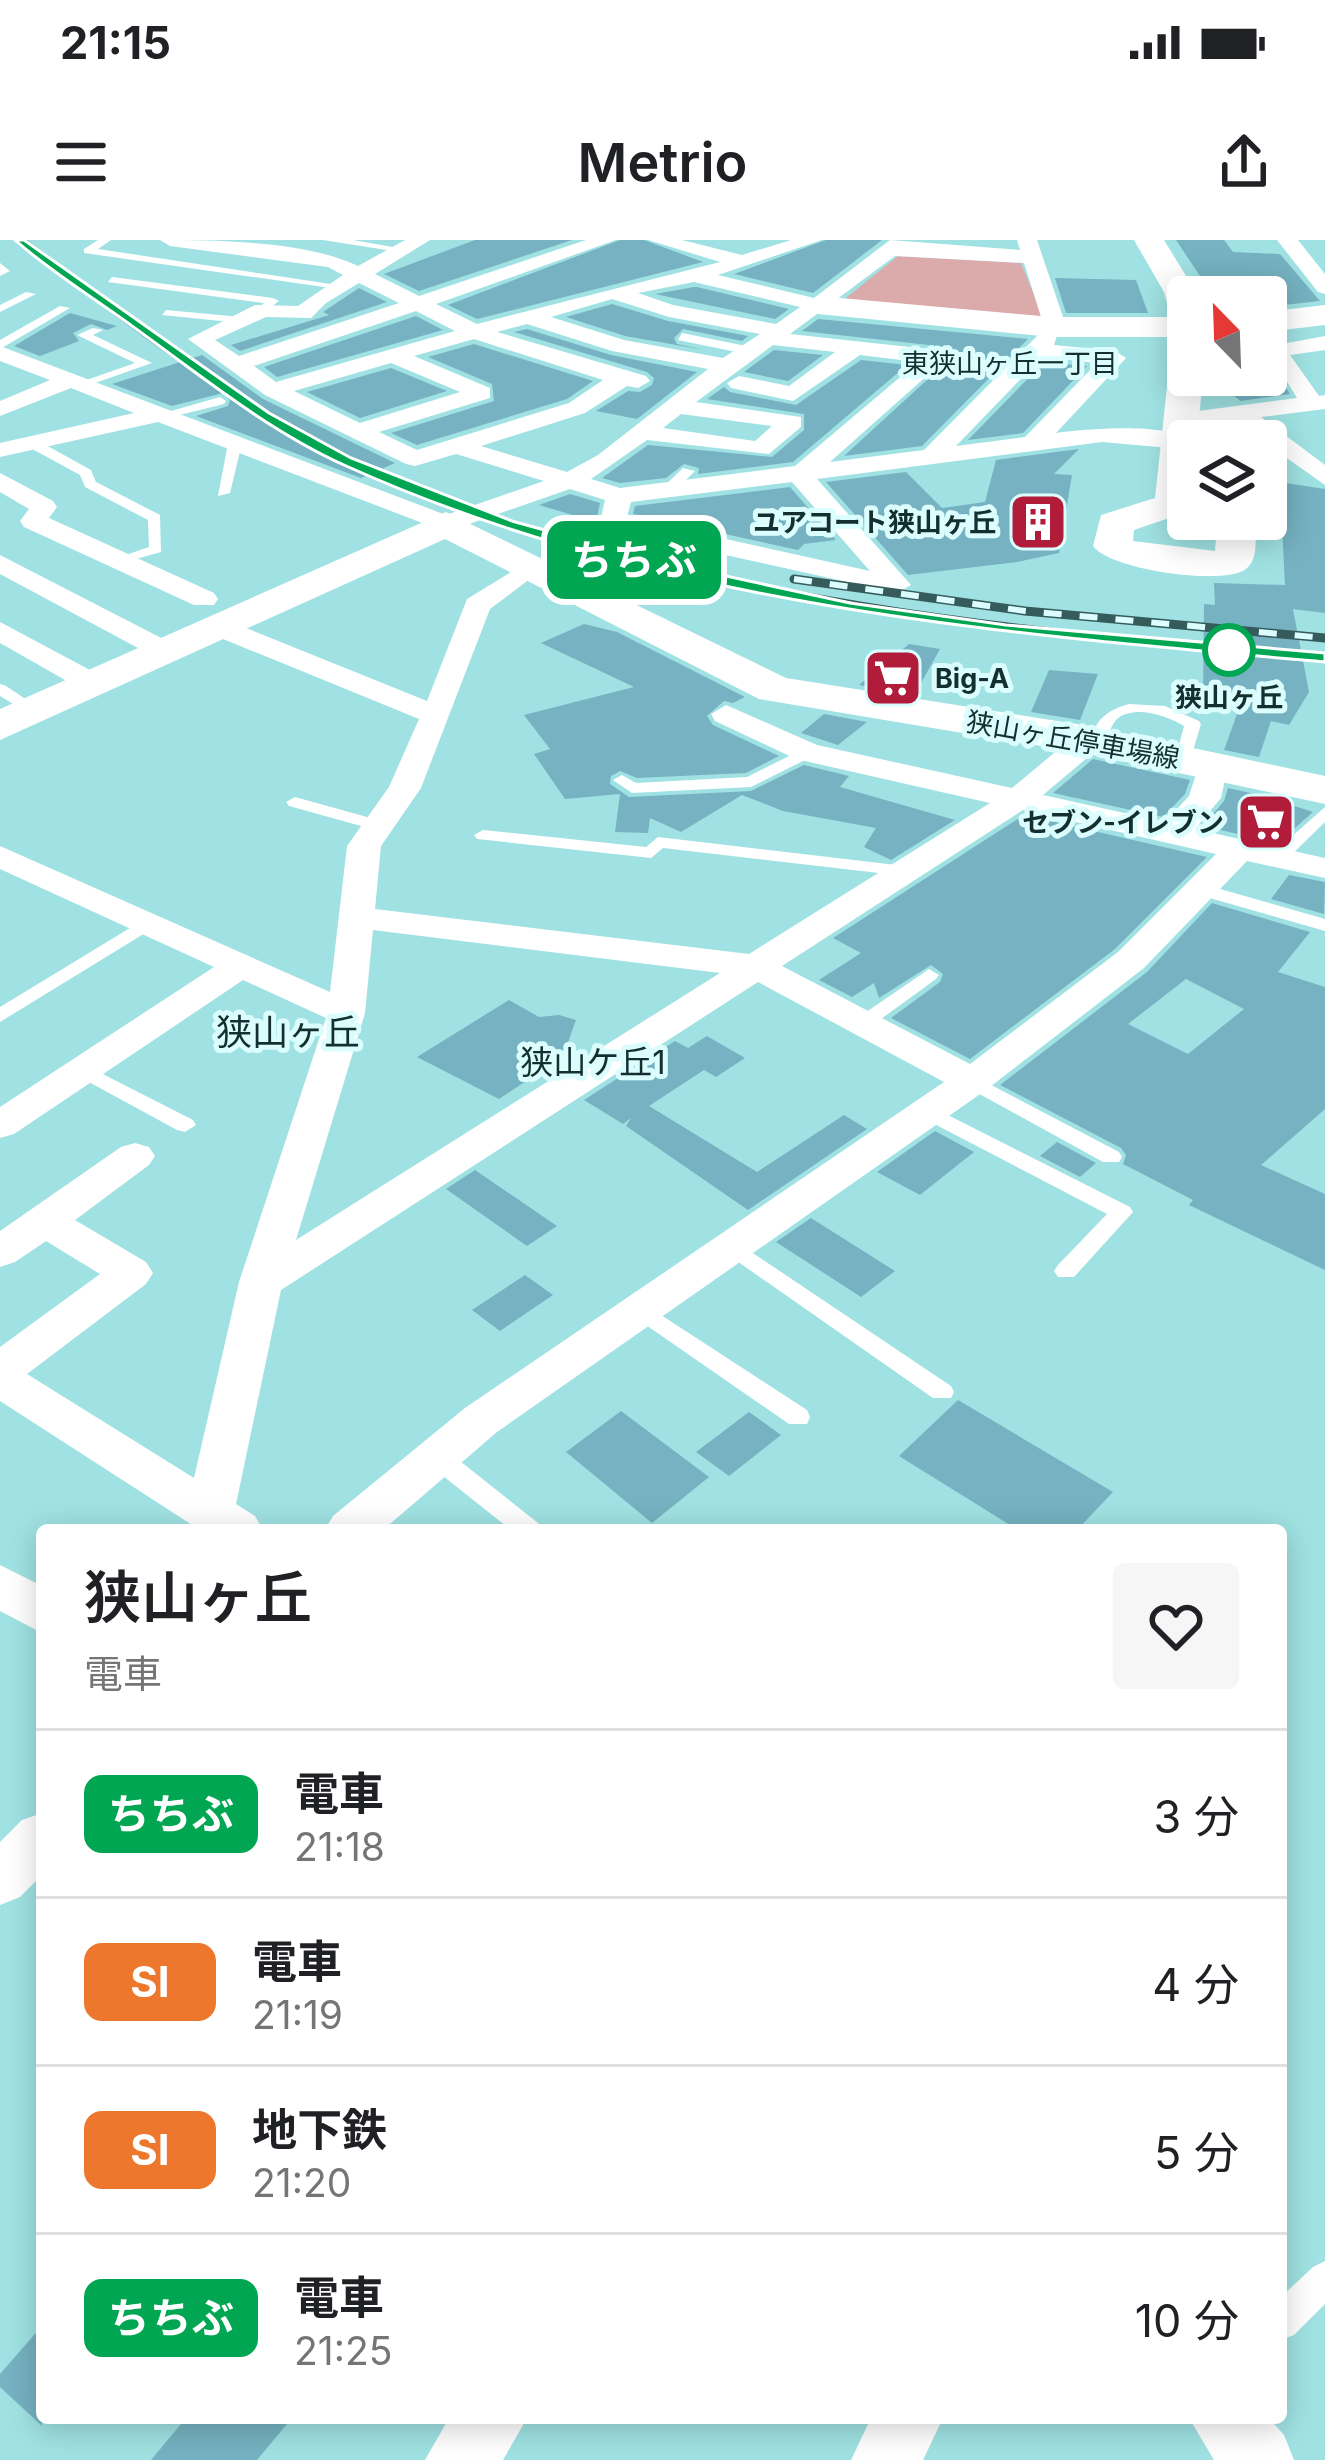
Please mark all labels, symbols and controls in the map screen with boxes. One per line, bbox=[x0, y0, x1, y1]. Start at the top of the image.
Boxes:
text: 21:15 bbox=[60, 15, 171, 70]
icon: menu bbox=[48, 129, 114, 195]
icon: share bbox=[1211, 129, 1277, 195]
text: Metrio bbox=[578, 130, 747, 195]
north arrow bbox=[1167, 276, 1287, 396]
map controls bbox=[1167, 276, 1287, 540]
district label: 東狭山ヶ丘一丁目 bbox=[902, 347, 1118, 380]
button: layers bbox=[1167, 420, 1287, 540]
building icon: ユアコート狭山ヶ丘 bbox=[1007, 491, 1069, 553]
place label: ユアコート狭山ヶ丘 bbox=[753, 506, 996, 539]
line badge: ちちぶ bbox=[565, 521, 703, 599]
text: ちちぶ bbox=[571, 534, 697, 585]
marker: 狭山ヶ丘 bbox=[1204, 625, 1254, 675]
supermarket icon: Big-A bbox=[862, 647, 924, 709]
place label: Big-A bbox=[935, 662, 1009, 695]
place label: 狭山ヶ丘 bbox=[1175, 681, 1283, 714]
street label: 狭山ヶ丘停車場線 bbox=[964, 705, 1182, 775]
supermarket icon: セブン-イレブン bbox=[1235, 791, 1297, 853]
place label: セブン-イレブン bbox=[1022, 806, 1224, 839]
district label: 狭山ヶ丘 bbox=[216, 1010, 360, 1054]
district label: 狭山ケ丘1 bbox=[520, 1042, 666, 1082]
text: 狭山ヶ丘 bbox=[84, 1563, 312, 1632]
button: heart bbox=[1113, 1563, 1239, 1689]
text: 電車 bbox=[84, 1650, 162, 1697]
text: 電車 bbox=[294, 1766, 384, 1821]
text: ちちぶ bbox=[108, 1788, 234, 1839]
text: 3 分 bbox=[1154, 1789, 1239, 1844]
text: 21:18 bbox=[294, 1823, 385, 1870]
text: 電車 bbox=[252, 1934, 342, 1989]
text: SI bbox=[130, 1956, 170, 2007]
text: 4 分 bbox=[1152, 1957, 1239, 2012]
text: 21:19 bbox=[252, 1991, 343, 2038]
text: 地下鉄 bbox=[252, 2102, 387, 2157]
text: SI bbox=[130, 2124, 170, 2175]
text: 5 分 bbox=[1154, 2125, 1239, 2180]
text: 21:20 bbox=[252, 2159, 351, 2206]
text: 電車 bbox=[294, 2270, 384, 2325]
text: ちちぶ bbox=[108, 2292, 234, 2343]
text: 10 分 bbox=[1135, 2293, 1239, 2348]
text: 21:25 bbox=[294, 2327, 392, 2374]

